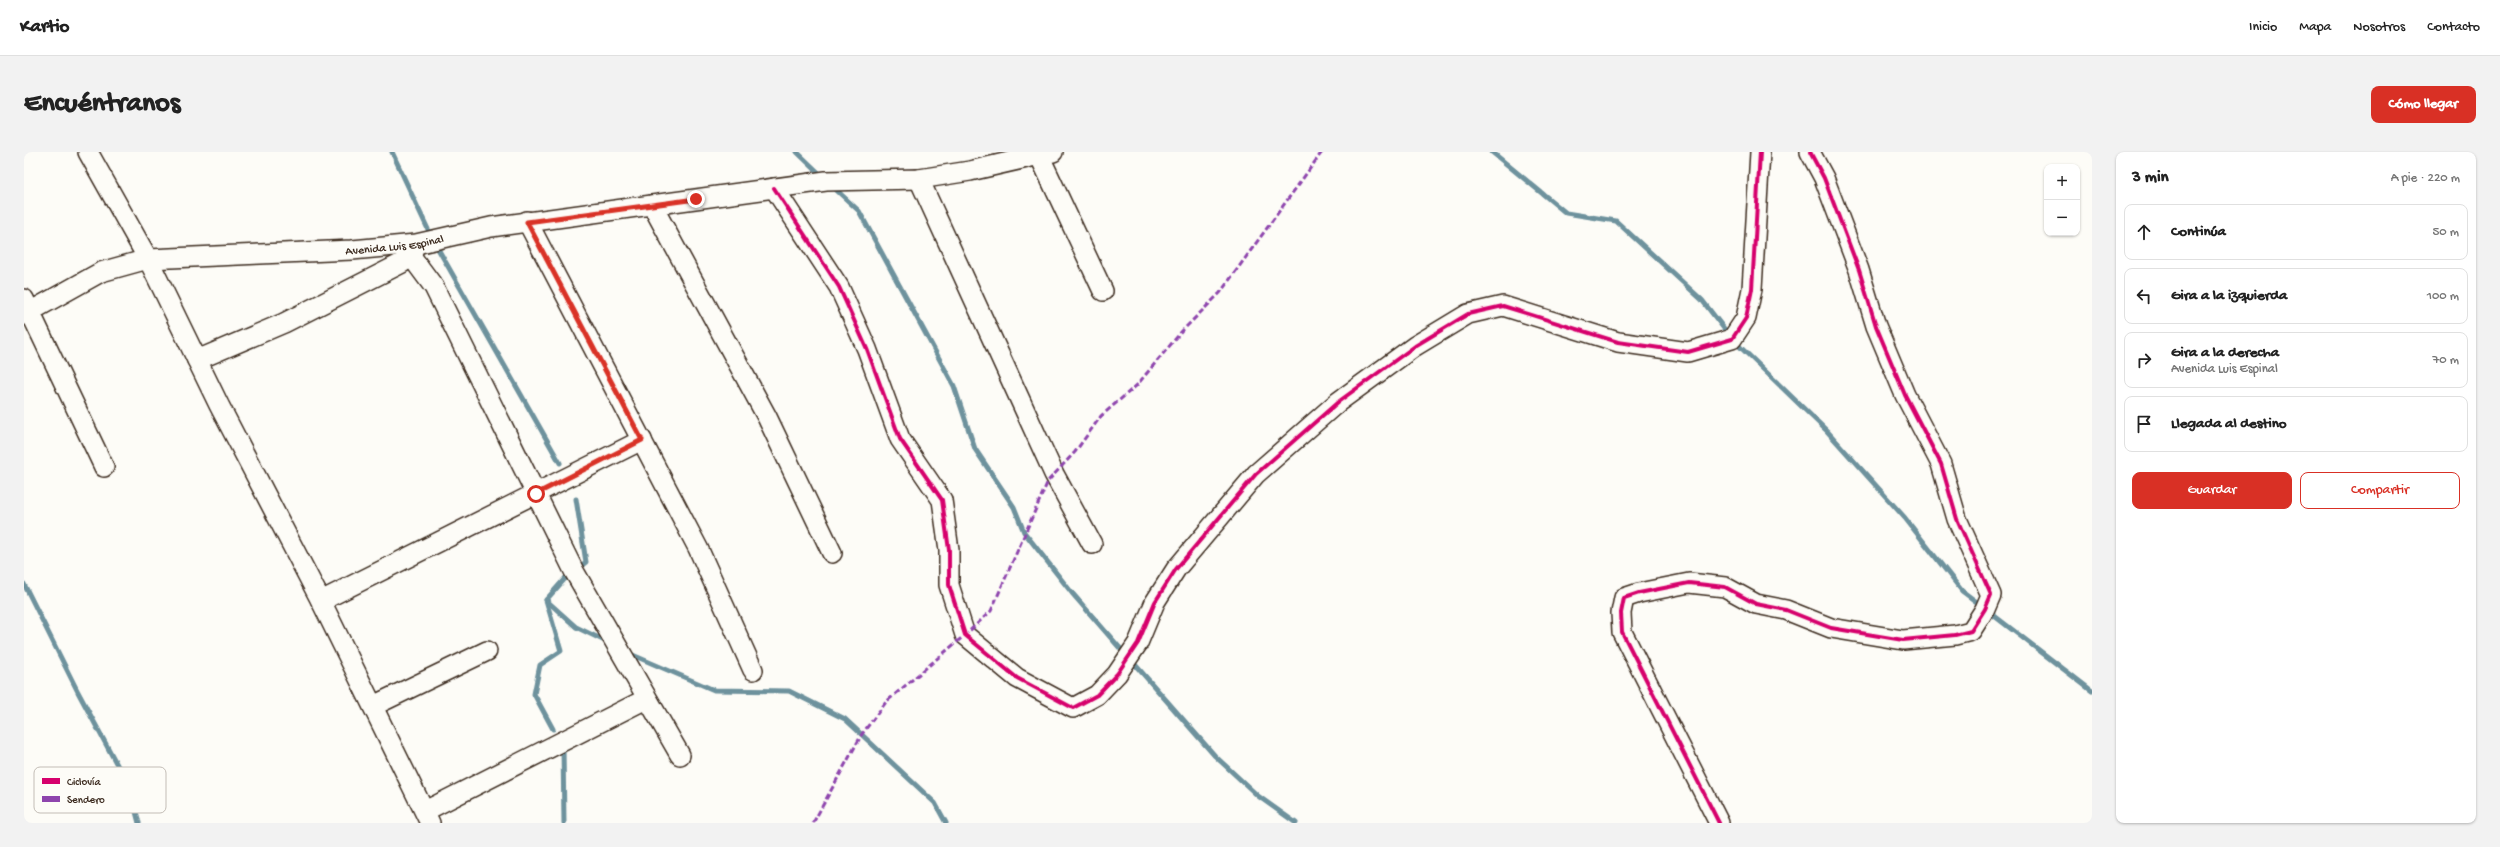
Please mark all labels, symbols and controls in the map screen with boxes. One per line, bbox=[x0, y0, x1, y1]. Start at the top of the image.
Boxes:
text: Kartio bbox=[20, 16, 69, 39]
text: Inicio bbox=[2249, 19, 2277, 36]
text: Mapa bbox=[2299, 19, 2331, 36]
text: Nosotros bbox=[2353, 19, 2405, 36]
text: Contacto bbox=[2427, 19, 2480, 36]
button: Cómo llegar bbox=[2371, 86, 2476, 123]
text: Encuéntranos bbox=[24, 88, 180, 121]
map controls bbox=[2044, 164, 2080, 236]
button: + bbox=[2044, 164, 2080, 200]
text: 3 min bbox=[2132, 168, 2169, 188]
text: A pie · 220 m bbox=[2391, 171, 2460, 186]
route end bbox=[687, 190, 705, 208]
button: − bbox=[2044, 200, 2080, 236]
icon: ahead bbox=[2133, 221, 2155, 243]
text: Continúa bbox=[2171, 223, 2226, 241]
text: 50 m bbox=[2432, 225, 2459, 240]
street label: Avenida Luis Espinal bbox=[345, 233, 446, 259]
icon: left bbox=[2133, 285, 2155, 307]
text: Gira a la izquierda bbox=[2171, 287, 2287, 305]
text: 100 m bbox=[2427, 289, 2459, 304]
text: Gira a la derecha bbox=[2171, 344, 2279, 362]
icon: right bbox=[2133, 349, 2155, 371]
text: 70 m bbox=[2433, 353, 2459, 368]
text: Avenida Luis Espinal bbox=[2171, 362, 2278, 377]
icon: arrive bbox=[2133, 413, 2155, 435]
text: Llegada al destino bbox=[2171, 415, 2287, 433]
button: Guardar bbox=[2132, 472, 2292, 509]
button: Compartir bbox=[2300, 472, 2460, 509]
route start bbox=[527, 485, 545, 503]
legend bbox=[34, 767, 166, 813]
text: Ciclovía bbox=[67, 777, 101, 789]
text: Sendero bbox=[67, 795, 105, 807]

